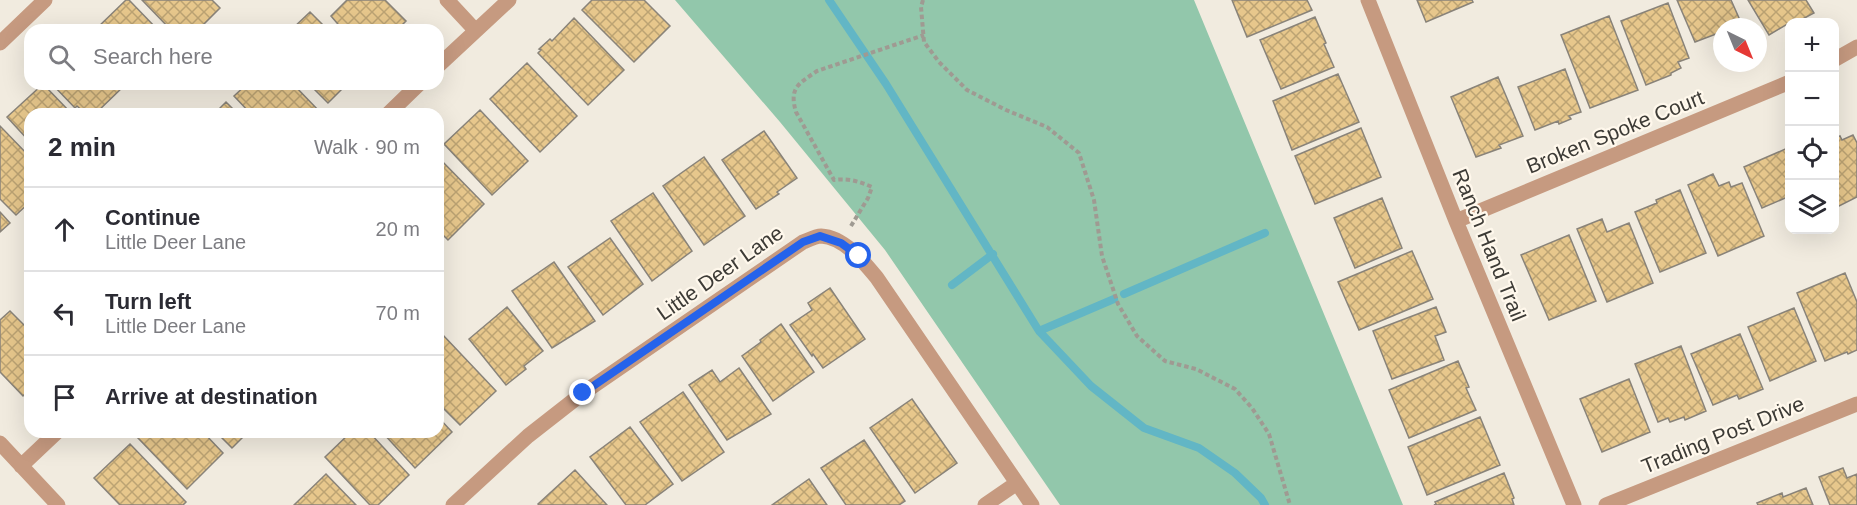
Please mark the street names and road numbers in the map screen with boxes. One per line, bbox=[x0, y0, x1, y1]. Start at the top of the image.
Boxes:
street label: Broken Spoke Court bbox=[1523, 85, 1707, 178]
street label: Ranch Hand Trail bbox=[1448, 165, 1531, 324]
street label: Little Deer Lane bbox=[652, 221, 787, 325]
street label: Trading Post Drive bbox=[1638, 391, 1807, 478]

